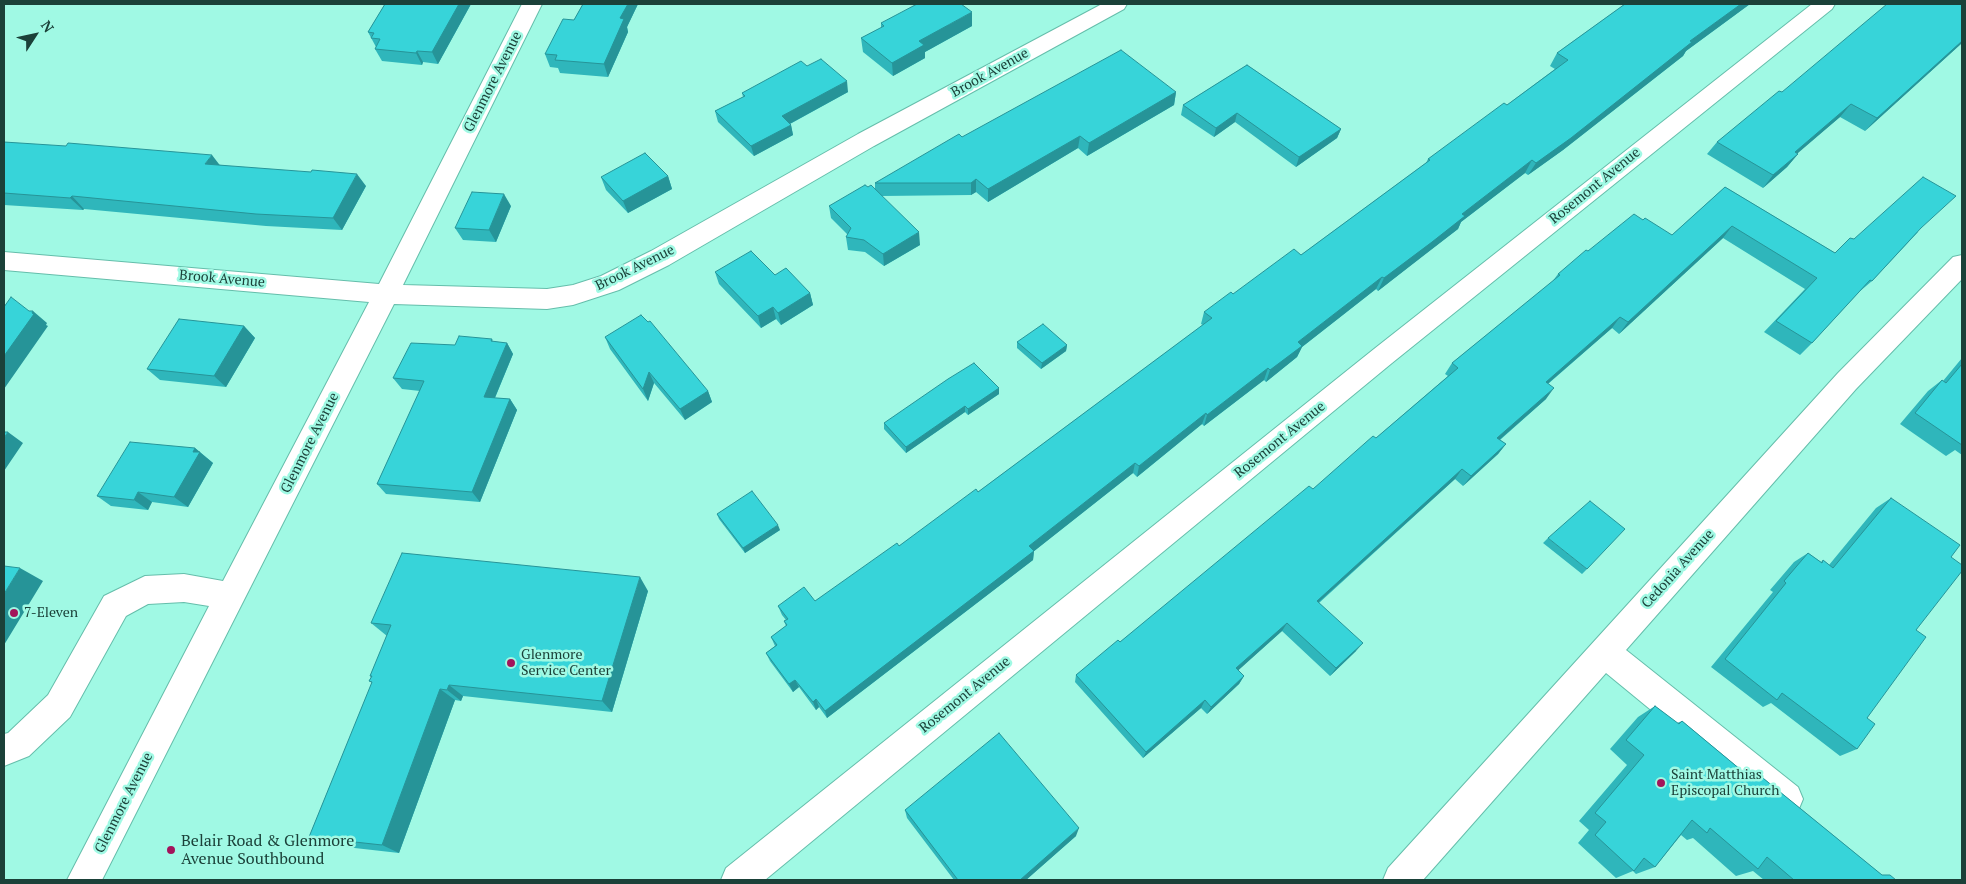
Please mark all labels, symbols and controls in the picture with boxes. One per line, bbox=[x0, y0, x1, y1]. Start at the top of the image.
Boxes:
north arrow bbox=[10, 10, 60, 60]
text: N bbox=[37, 16, 59, 36]
street label: Glenmore Avenue bbox=[460, 29, 526, 135]
street label: Brook Avenue bbox=[948, 45, 1032, 101]
street label: Rosemont Avenue bbox=[1546, 144, 1644, 228]
street label: Brook Avenue bbox=[593, 242, 677, 294]
street label: Brook Avenue bbox=[178, 267, 266, 291]
street label: Glenmore Avenue bbox=[277, 390, 343, 496]
street label: Rosemont Avenue bbox=[1231, 398, 1329, 482]
street label: Cedonia Avenue bbox=[1638, 526, 1718, 612]
place label: 7-Eleven bbox=[24, 605, 78, 621]
marker: 7-Eleven bbox=[8, 607, 20, 619]
place label: Glenmore Service Center bbox=[521, 647, 611, 680]
street label: Rosemont Avenue bbox=[916, 653, 1014, 737]
marker: Glenmore Service Center bbox=[505, 657, 517, 669]
street label: Glenmore Avenue bbox=[91, 750, 157, 856]
place label: Saint Matthias Episcopal Church bbox=[1671, 767, 1779, 800]
marker: Saint Matthias Episcopal Church bbox=[1655, 777, 1667, 789]
place label: Belair Road & Glenmore Avenue Southbound bbox=[181, 831, 354, 869]
marker: Belair Road & Glenmore Avenue Southbound bbox=[165, 844, 177, 856]

